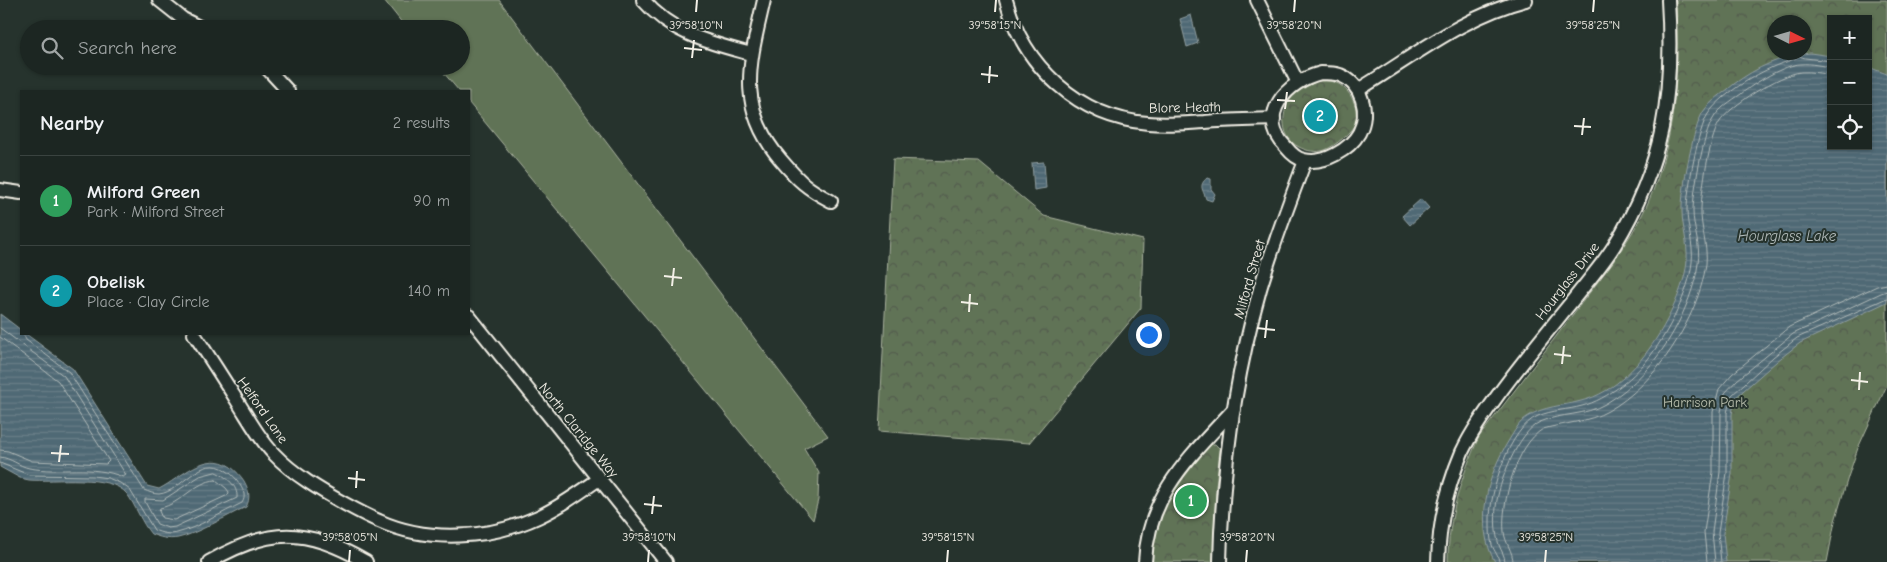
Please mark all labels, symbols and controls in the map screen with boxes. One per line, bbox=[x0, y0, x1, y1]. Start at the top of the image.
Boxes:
north arrow bbox=[1767, 15, 1812, 60]
map controls bbox=[1827, 15, 1872, 150]
button: + bbox=[1827, 15, 1872, 60]
text: 39°58'10"N bbox=[669, 18, 723, 32]
text: 39°58'15"N bbox=[969, 18, 1021, 32]
text: 39°58'20"N bbox=[1266, 18, 1322, 32]
text: 39°58'25"N bbox=[1566, 18, 1620, 32]
search box bbox=[20, 20, 470, 75]
icon: search bbox=[38, 34, 66, 62]
text: Search here bbox=[78, 37, 177, 59]
button: − bbox=[1827, 60, 1872, 105]
pin: 2 bbox=[1304, 97, 1336, 135]
street label: Blore Heath bbox=[1149, 98, 1221, 117]
button: locate bbox=[1827, 105, 1872, 150]
text: Nearby bbox=[40, 111, 104, 135]
text: 2 results bbox=[393, 114, 450, 132]
text: Milford Green bbox=[87, 181, 200, 203]
text: 1 bbox=[53, 192, 59, 210]
text: 90 m bbox=[413, 192, 450, 210]
text: Park · Milford Street bbox=[87, 203, 224, 221]
water label: Hourglass Lake bbox=[1738, 227, 1837, 245]
street label: Milford Street bbox=[1230, 237, 1269, 321]
street label: Hourglass Drive bbox=[1532, 239, 1603, 324]
text: Obelisk bbox=[87, 271, 145, 293]
text: 2 bbox=[52, 282, 60, 300]
text: 140 m bbox=[408, 282, 450, 300]
text: Place · Clay Circle bbox=[87, 293, 210, 311]
your location bbox=[1136, 322, 1162, 348]
street label: Helford Lane bbox=[233, 374, 292, 447]
street label: North Claridge Way bbox=[535, 379, 623, 482]
park label: Harrison Park bbox=[1663, 394, 1747, 411]
pin: 1 bbox=[1175, 482, 1207, 520]
text: 39°58'05"N bbox=[322, 530, 378, 544]
text: 39°58'10"N bbox=[622, 530, 676, 544]
text: 39°58'15"N bbox=[922, 530, 974, 544]
text: 39°58'20"N bbox=[1219, 530, 1275, 544]
text: 39°58'25"N bbox=[1519, 530, 1573, 544]

